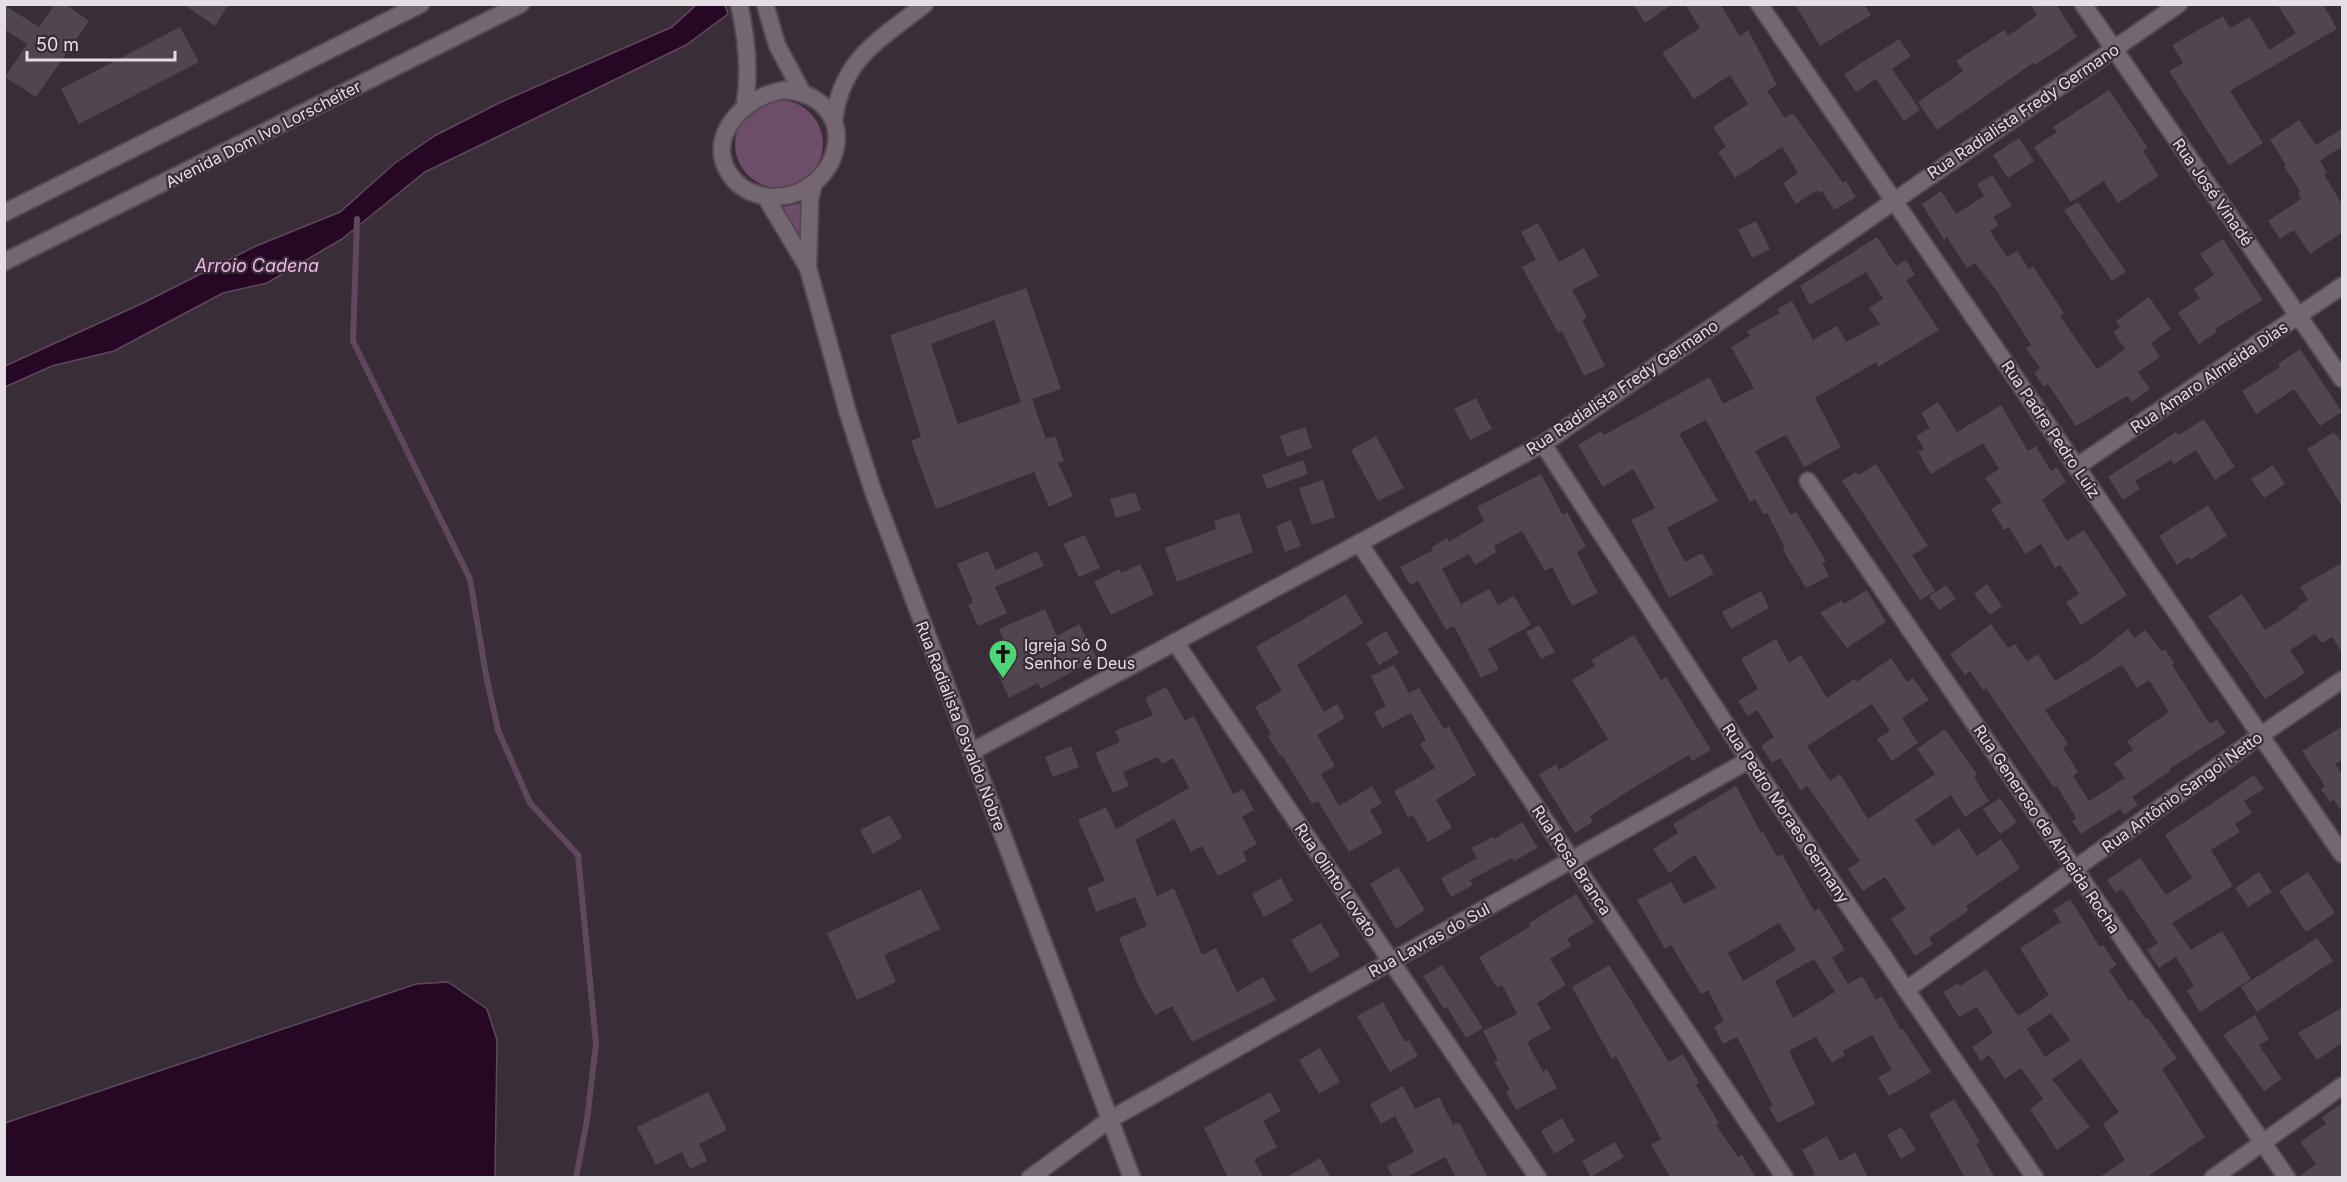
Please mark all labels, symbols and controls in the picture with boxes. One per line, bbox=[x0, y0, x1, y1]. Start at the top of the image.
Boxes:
scale bar bbox=[27, 24, 176, 62]
text: 50 m bbox=[36, 34, 79, 55]
street label: Rua Radialista Fredy Germano bbox=[1923, 39, 2123, 183]
street label: Avenida Dom Ivo Lorscheiter bbox=[162, 76, 364, 192]
street label: Rua José Vinadé bbox=[2168, 134, 2258, 250]
water label: Arroio Cadena bbox=[194, 255, 319, 276]
street label: Rua Radialista Fredy Germano bbox=[1522, 315, 1722, 459]
street label: Rua Amaro Almeida Dias bbox=[2127, 317, 2291, 437]
street label: Rua Padre Pedro Luiz bbox=[1997, 356, 2105, 502]
street label: Rua Radialista Osvaldo Nobre bbox=[912, 618, 1010, 834]
place label: Igreja Só O Senhor é Deus bbox=[1024, 635, 1135, 673]
church icon: Igreja Só O Senhor é Deus bbox=[987, 638, 1019, 680]
street label: Rua Pedro Moraes Germany bbox=[1718, 719, 1854, 907]
street label: Rua Generoso de Almeida Rocha bbox=[1970, 721, 2124, 937]
street label: Rua Antônio Sangoi Netto bbox=[2098, 727, 2266, 857]
street label: Rua Rosa Branca bbox=[1528, 801, 1616, 919]
street label: Rua Olinto Lovato bbox=[1291, 819, 1381, 941]
street label: Rua Lavras do Sul bbox=[1365, 898, 1493, 982]

